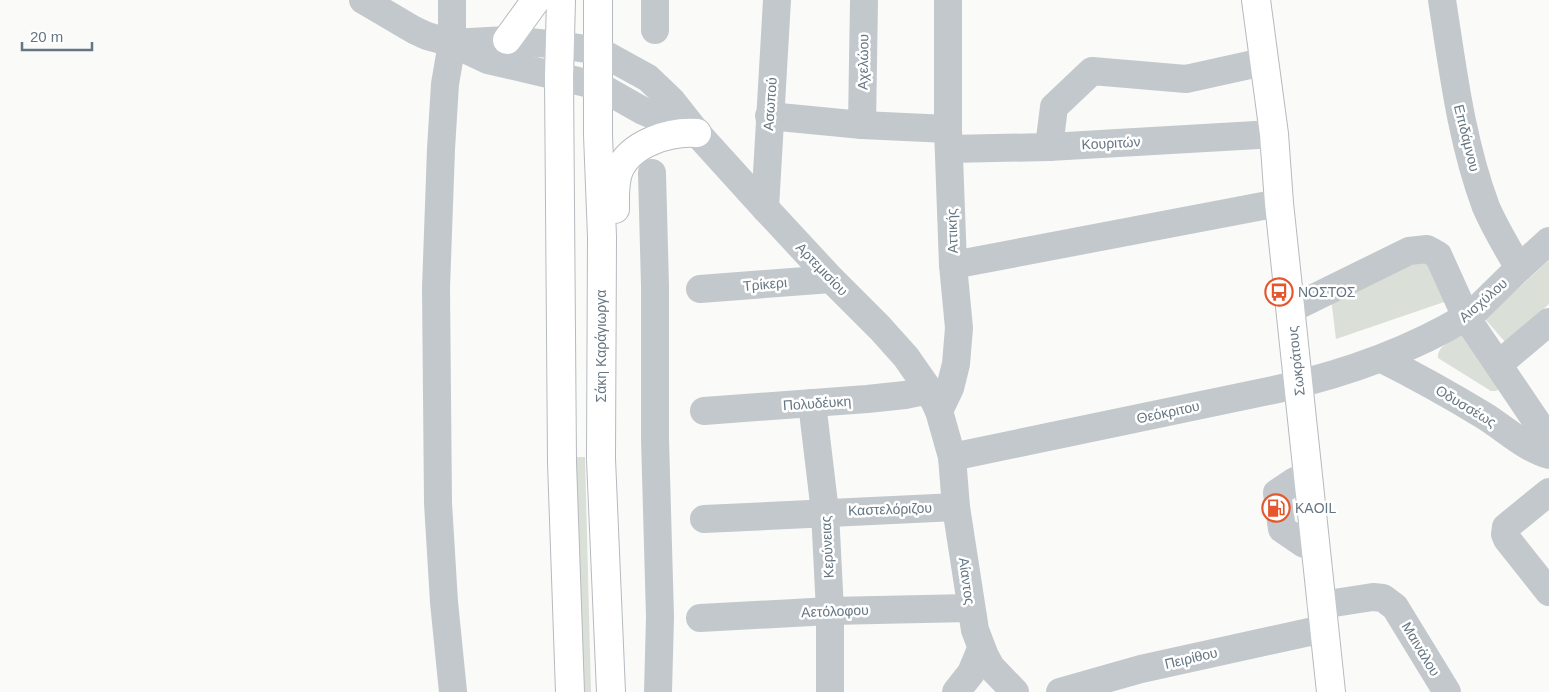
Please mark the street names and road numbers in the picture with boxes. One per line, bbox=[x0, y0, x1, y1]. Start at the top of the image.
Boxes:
street label: Αχελώου bbox=[855, 34, 871, 90]
street label: Ασωπού bbox=[760, 77, 780, 131]
street label: Επιδάμνου bbox=[1451, 103, 1483, 173]
street label: Κουριτών bbox=[1081, 133, 1141, 153]
street label: Αττικής bbox=[943, 208, 961, 254]
street label: Αρτεμισίου bbox=[793, 239, 851, 299]
street label: Τρίκερι bbox=[742, 274, 788, 294]
street label: Αισχύλου bbox=[1456, 275, 1510, 325]
street label: Σάκη Καράγιωργα bbox=[593, 290, 609, 402]
street label: Σωκράτους bbox=[1284, 325, 1308, 397]
street label: Οδυσσέως bbox=[1433, 382, 1499, 430]
street label: Πολυδέυκη bbox=[782, 393, 852, 413]
street label: Θεόκριτου bbox=[1135, 398, 1201, 426]
street label: Καστελόριζου bbox=[848, 500, 932, 518]
street label: Κερύνειας bbox=[817, 515, 837, 579]
street label: Αίαντoς bbox=[956, 556, 978, 606]
street label: Αετόλοφου bbox=[801, 602, 869, 620]
street label: Μαινάλου bbox=[1399, 619, 1443, 679]
street label: Πειρίθου bbox=[1163, 644, 1219, 672]

